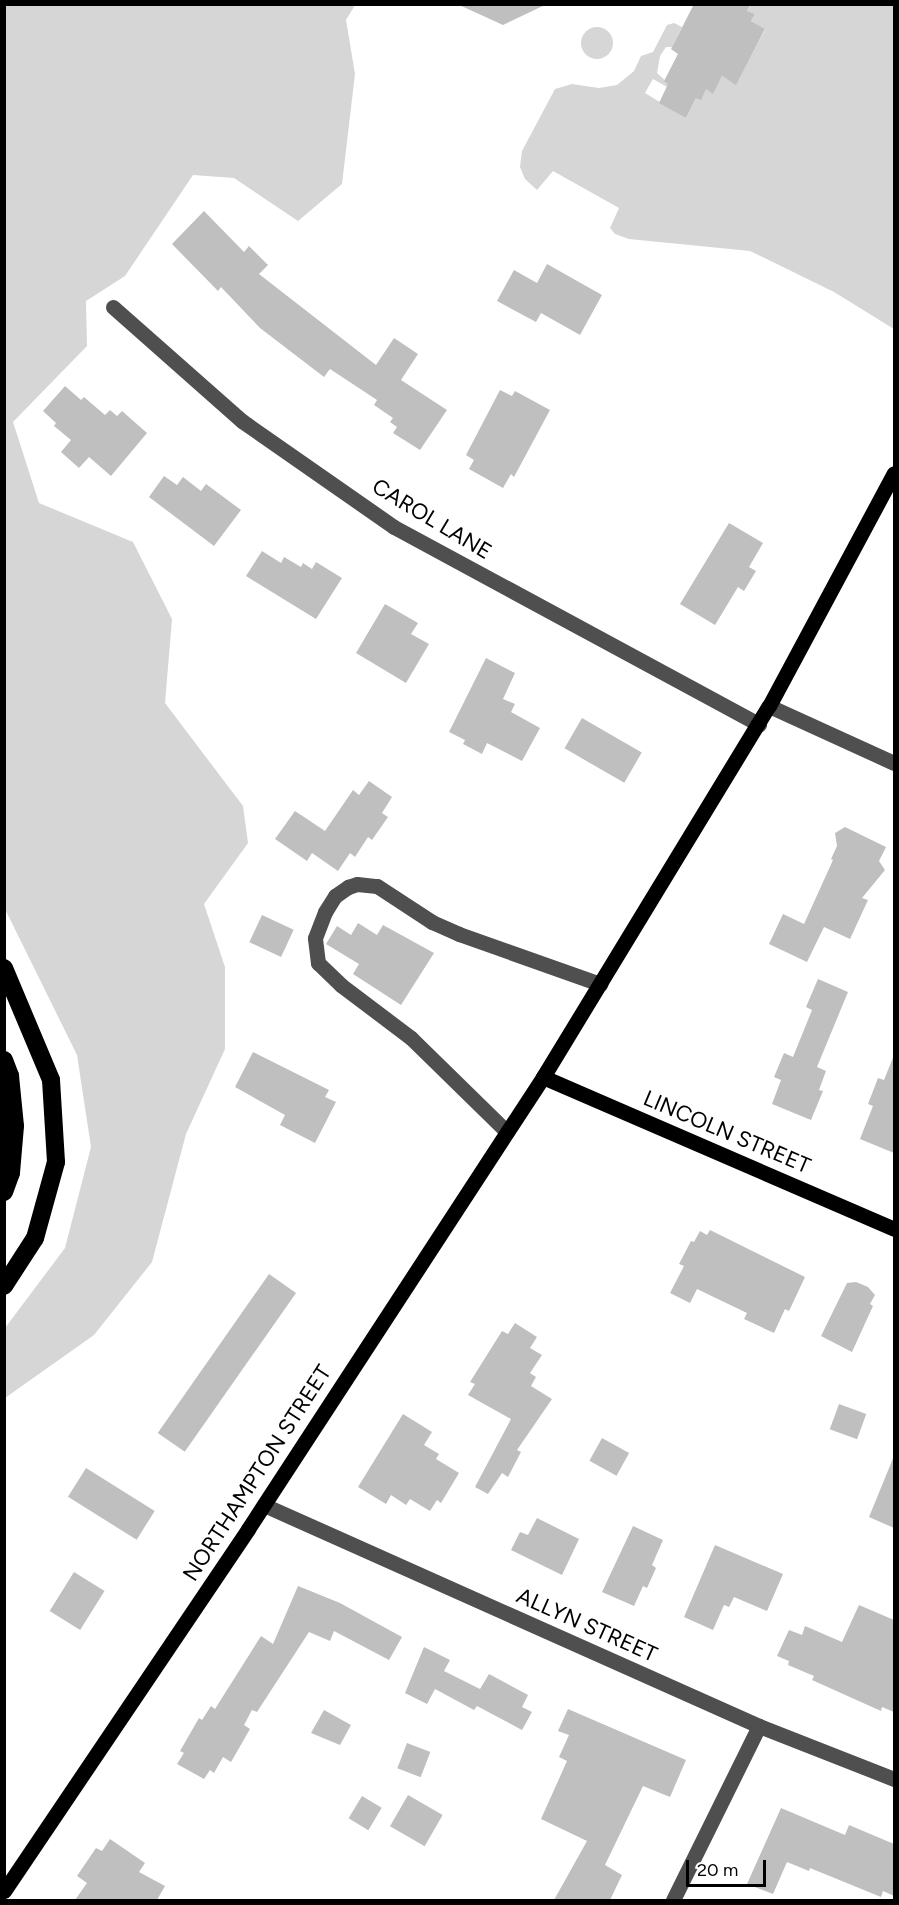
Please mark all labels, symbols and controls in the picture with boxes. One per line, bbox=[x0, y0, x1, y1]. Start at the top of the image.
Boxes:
street label: CAROL LANE bbox=[367, 473, 497, 565]
street label: LINCOLN STREET bbox=[640, 1085, 814, 1179]
street label: NORTHAMPTON STREET bbox=[177, 1360, 337, 1586]
street label: ALLYN STREET bbox=[513, 1582, 661, 1668]
scale bar bbox=[689, 1848, 768, 1886]
text: 20 m bbox=[697, 1859, 738, 1881]

